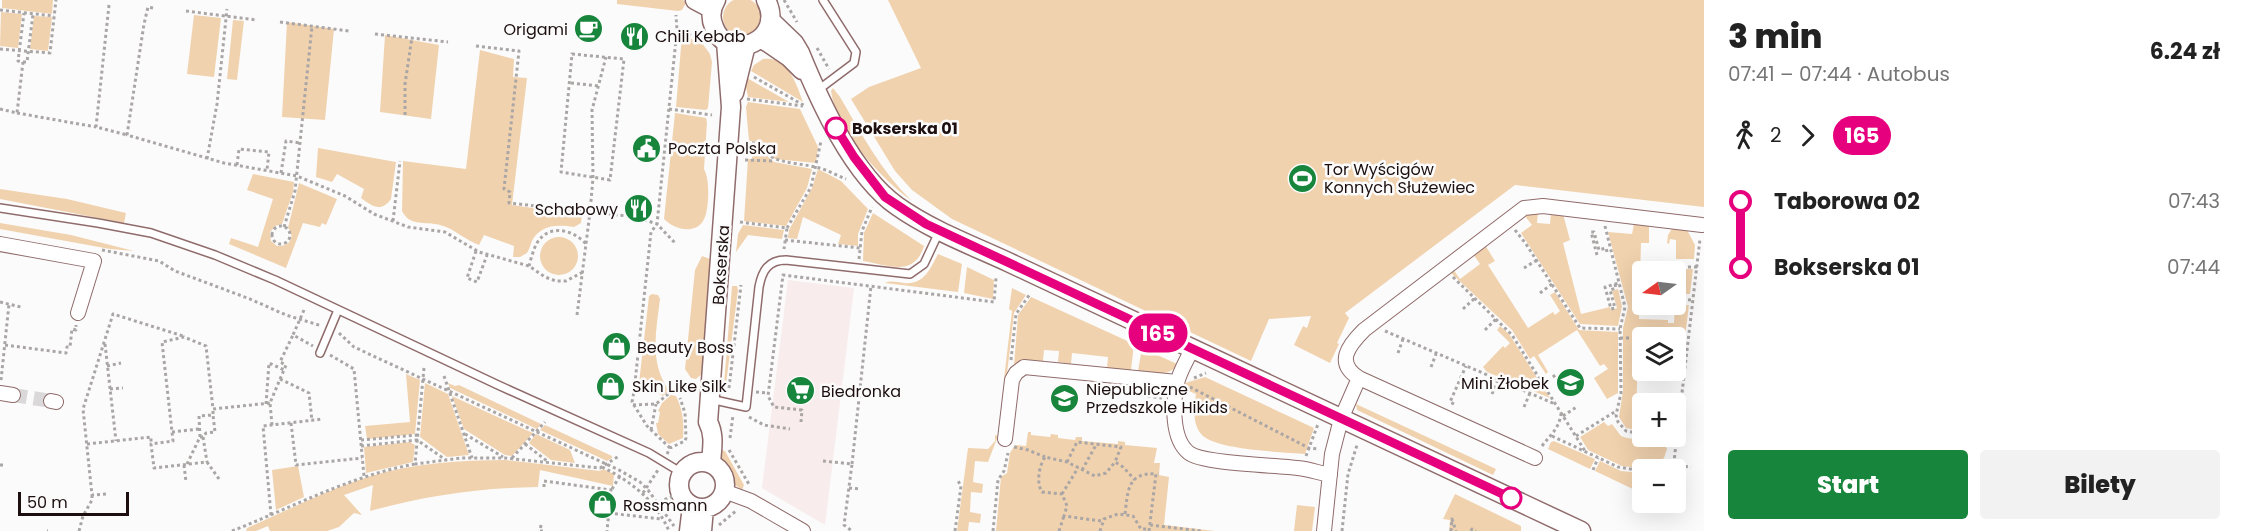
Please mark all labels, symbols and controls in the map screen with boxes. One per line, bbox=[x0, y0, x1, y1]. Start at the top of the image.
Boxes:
cafe icon: Origami bbox=[573, 13, 605, 45]
text: 3 min bbox=[1728, 13, 1822, 60]
place label: Origami bbox=[503, 18, 568, 41]
restaurant icon: Chili Kebab bbox=[618, 20, 650, 52]
place label: Chili Kebab bbox=[655, 25, 746, 48]
text: 6.24 zł bbox=[2150, 36, 2220, 67]
text: 07:41 – 07:44 · Autobus bbox=[1728, 60, 1950, 88]
marker: Bokserska 01 bbox=[825, 117, 847, 139]
place label: Bokserska 01 bbox=[852, 117, 958, 140]
icon: walk bbox=[1728, 119, 1761, 152]
icon: forward bbox=[1791, 119, 1824, 152]
text: 2 bbox=[1770, 121, 1782, 149]
text: 165 bbox=[1845, 121, 1879, 150]
public building icon: Poczta Polska bbox=[631, 132, 663, 164]
place label: Poczta Polska bbox=[668, 137, 776, 160]
place label: Tor Wyścigów Konnych Służewiec bbox=[1324, 158, 1475, 199]
sports icon: Tor Wyścigów Konnych Służewiec bbox=[1287, 162, 1319, 194]
text: Taborowa 02 bbox=[1774, 186, 1920, 217]
text: 07:43 bbox=[2168, 187, 2220, 215]
restaurant icon: Schabowy bbox=[623, 193, 655, 225]
place label: Schabowy bbox=[535, 198, 618, 221]
street label: Bokserska bbox=[707, 224, 735, 306]
text: Bokserska 01 bbox=[1774, 252, 1919, 283]
text: 07:44 bbox=[2167, 253, 2220, 281]
north arrow bbox=[1632, 261, 1686, 315]
map controls bbox=[1632, 261, 1686, 513]
line badge: 165 bbox=[1124, 314, 1192, 352]
text: 165 bbox=[1141, 319, 1175, 348]
button: layers bbox=[1632, 327, 1686, 381]
shop icon: Beauty Boss bbox=[600, 331, 632, 363]
place label: Beauty Boss bbox=[637, 336, 734, 359]
school or university icon: Mini Żłobek bbox=[1554, 367, 1586, 399]
shop icon: Skin Like Silk bbox=[595, 370, 627, 402]
place label: Mini Żłobek bbox=[1461, 372, 1550, 395]
place label: Skin Like Silk bbox=[632, 375, 728, 398]
supermarket icon: Biedronka bbox=[784, 375, 816, 407]
place label: Niepubliczne Przedszkole Hikids bbox=[1086, 378, 1228, 419]
place label: Biedronka bbox=[821, 380, 901, 403]
school or university icon: Niepubliczne Przedszkole Hikids bbox=[1049, 382, 1081, 414]
button: + bbox=[1632, 393, 1686, 447]
button: Start bbox=[1728, 450, 1968, 519]
button: Bilety bbox=[1980, 450, 2220, 519]
button: − bbox=[1632, 459, 1686, 513]
unlabelled marker bbox=[1500, 487, 1522, 509]
scale bar bbox=[18, 489, 129, 516]
shop icon: Rossmann bbox=[586, 489, 618, 521]
text: 50 m bbox=[27, 491, 68, 514]
place label: Rossmann bbox=[623, 494, 707, 517]

